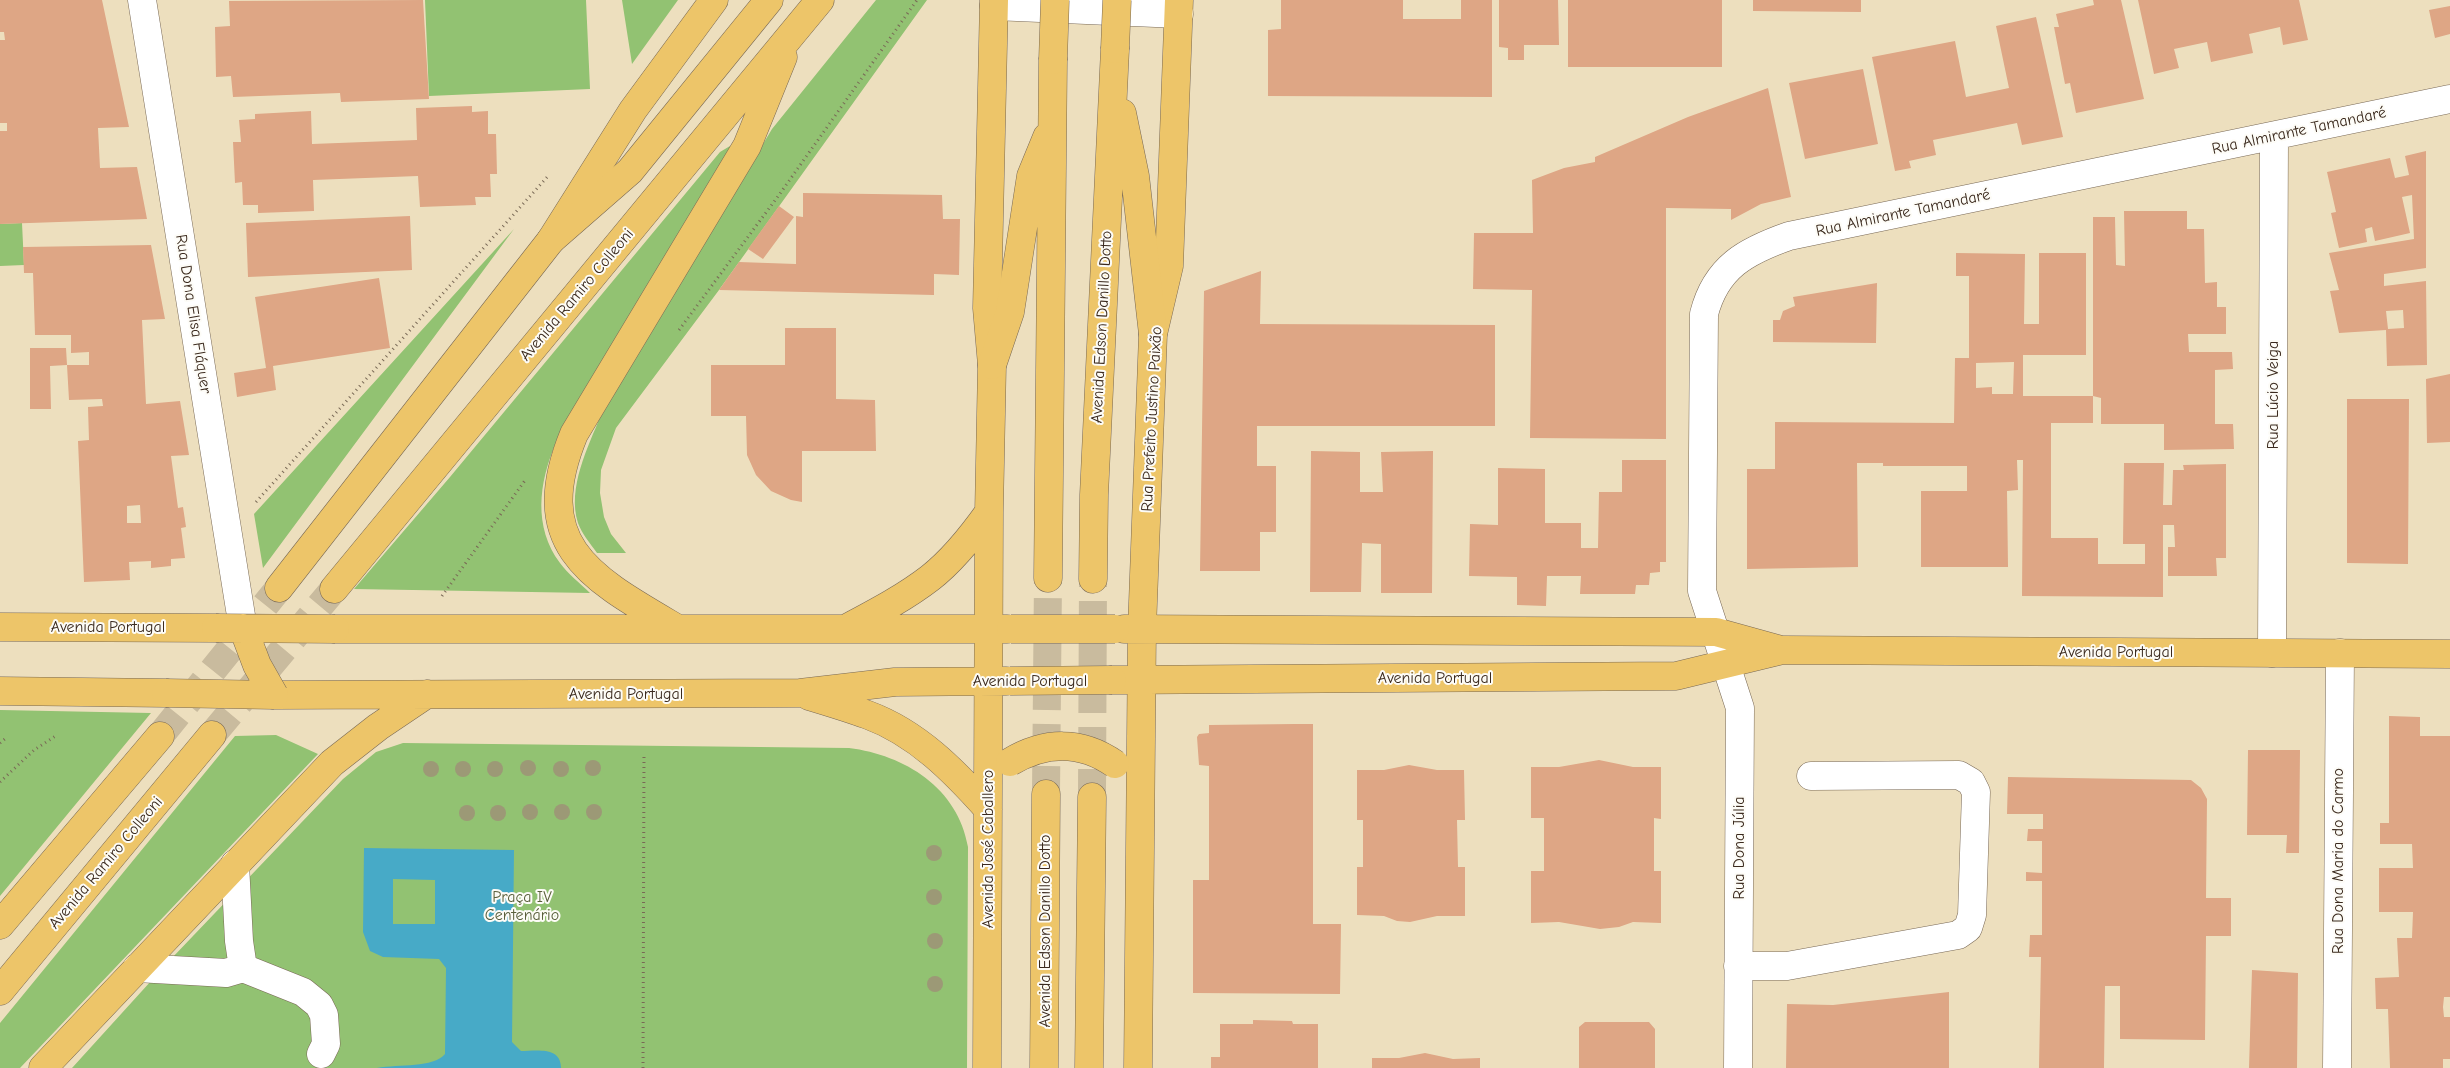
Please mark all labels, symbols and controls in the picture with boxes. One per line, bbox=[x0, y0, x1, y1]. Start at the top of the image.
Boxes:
street label: Rua Almirante Tamandaré bbox=[2210, 103, 2388, 159]
street label: Rua Almirante Tamandaré bbox=[1814, 185, 1992, 241]
street label: Avenida Ramiro Colleoni bbox=[516, 225, 638, 365]
street label: Avenida Edson Danillo Dotto bbox=[1087, 230, 1117, 424]
street label: Rua Dona Elisa Fláquer bbox=[171, 233, 215, 395]
street label: Rua Prefeito Justino Paixão bbox=[1138, 326, 1166, 512]
street label: Rua Lúcio Veiga bbox=[2263, 341, 2283, 449]
street label: Avenida Portugal bbox=[51, 617, 165, 637]
street label: Avenida Portugal bbox=[2059, 642, 2173, 662]
street label: Avenida Portugal bbox=[1378, 668, 1492, 688]
street label: Avenida Portugal bbox=[973, 671, 1087, 691]
street label: Avenida Portugal bbox=[569, 684, 683, 704]
street label: Rua Dona Maria do Carmo bbox=[2328, 768, 2348, 954]
street label: Avenida José Caballero bbox=[978, 770, 998, 928]
street label: Avenida Ramiro Colleoni bbox=[45, 793, 167, 933]
street label: Rua Dona Júlia bbox=[1729, 796, 1749, 900]
street label: Avenida Edson Danillo Dotto bbox=[1035, 835, 1055, 1027]
park label: Praça IV Centenário bbox=[485, 887, 559, 925]

